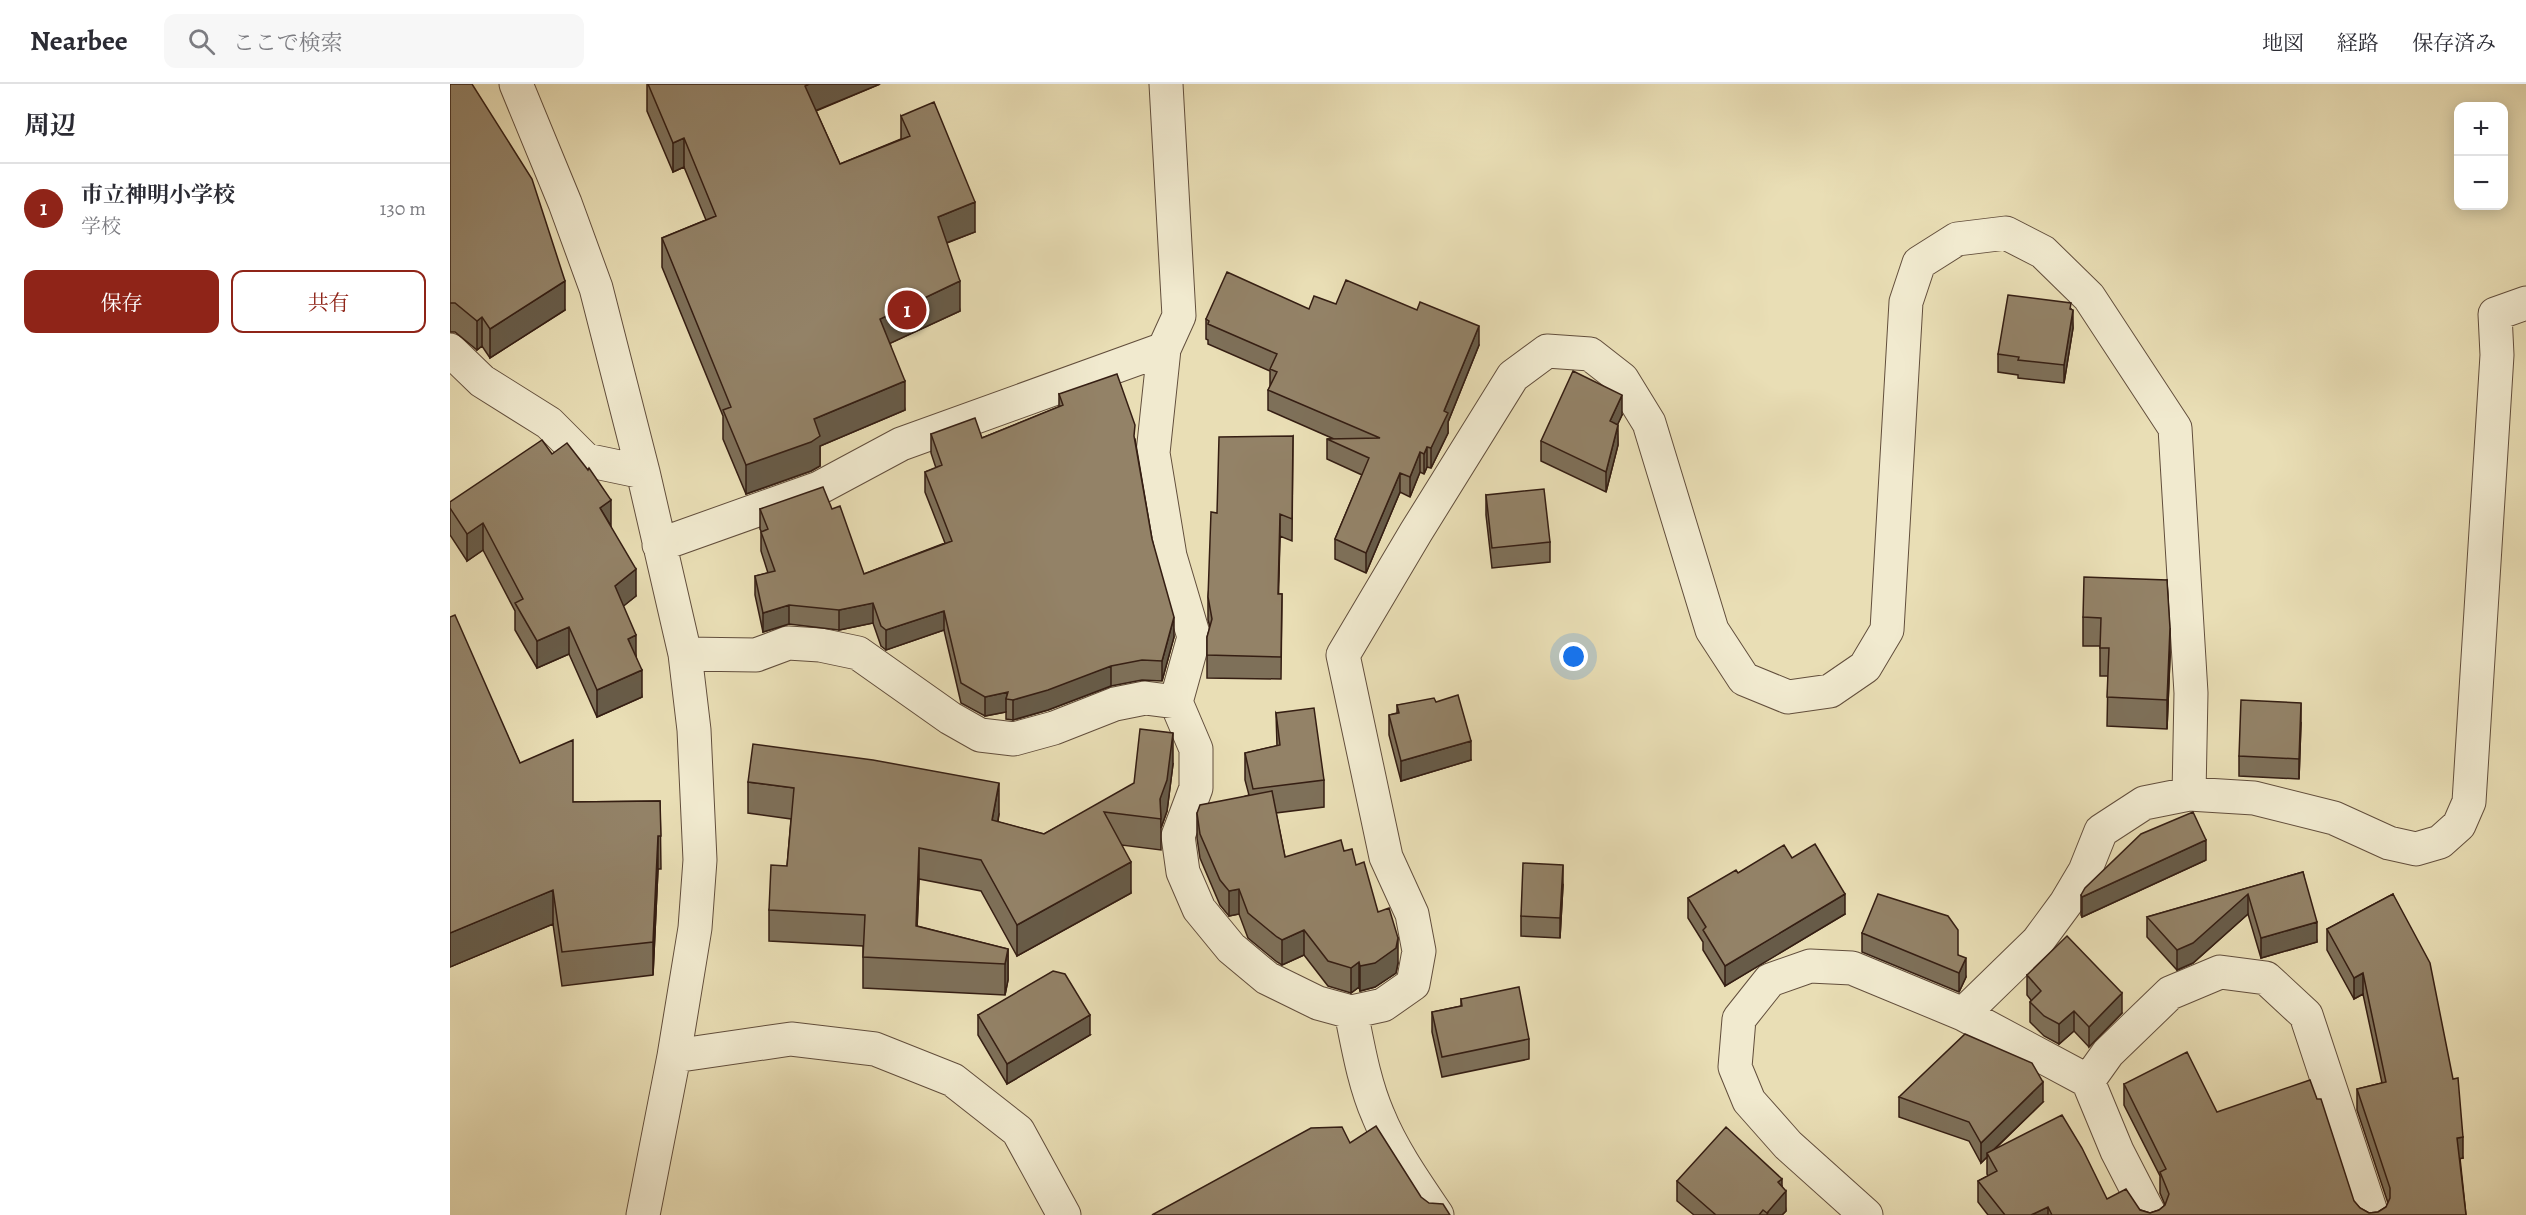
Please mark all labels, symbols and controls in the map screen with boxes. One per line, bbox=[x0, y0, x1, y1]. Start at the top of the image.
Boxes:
search box bbox=[164, 14, 584, 68]
text: Nearbee bbox=[30, 22, 128, 60]
icon: search bbox=[185, 25, 218, 58]
text: ここで検索 bbox=[233, 28, 343, 58]
text: 地図 bbox=[2262, 29, 2304, 57]
text: 経路 bbox=[2337, 29, 2379, 57]
text: 保存済み bbox=[2412, 29, 2496, 57]
map controls bbox=[2454, 102, 2508, 210]
button: + bbox=[2454, 102, 2508, 156]
text: 周辺 bbox=[24, 108, 76, 143]
button: − bbox=[2454, 156, 2508, 210]
text: 市立神明小学校 bbox=[81, 180, 235, 210]
text: 1 bbox=[40, 195, 47, 222]
text: 130 m bbox=[380, 195, 426, 222]
text: 学校 bbox=[81, 213, 121, 240]
button: 保存 bbox=[24, 270, 219, 333]
button: 共有 bbox=[231, 270, 426, 333]
pin: 1 bbox=[888, 288, 926, 332]
your location bbox=[1559, 642, 1588, 671]

